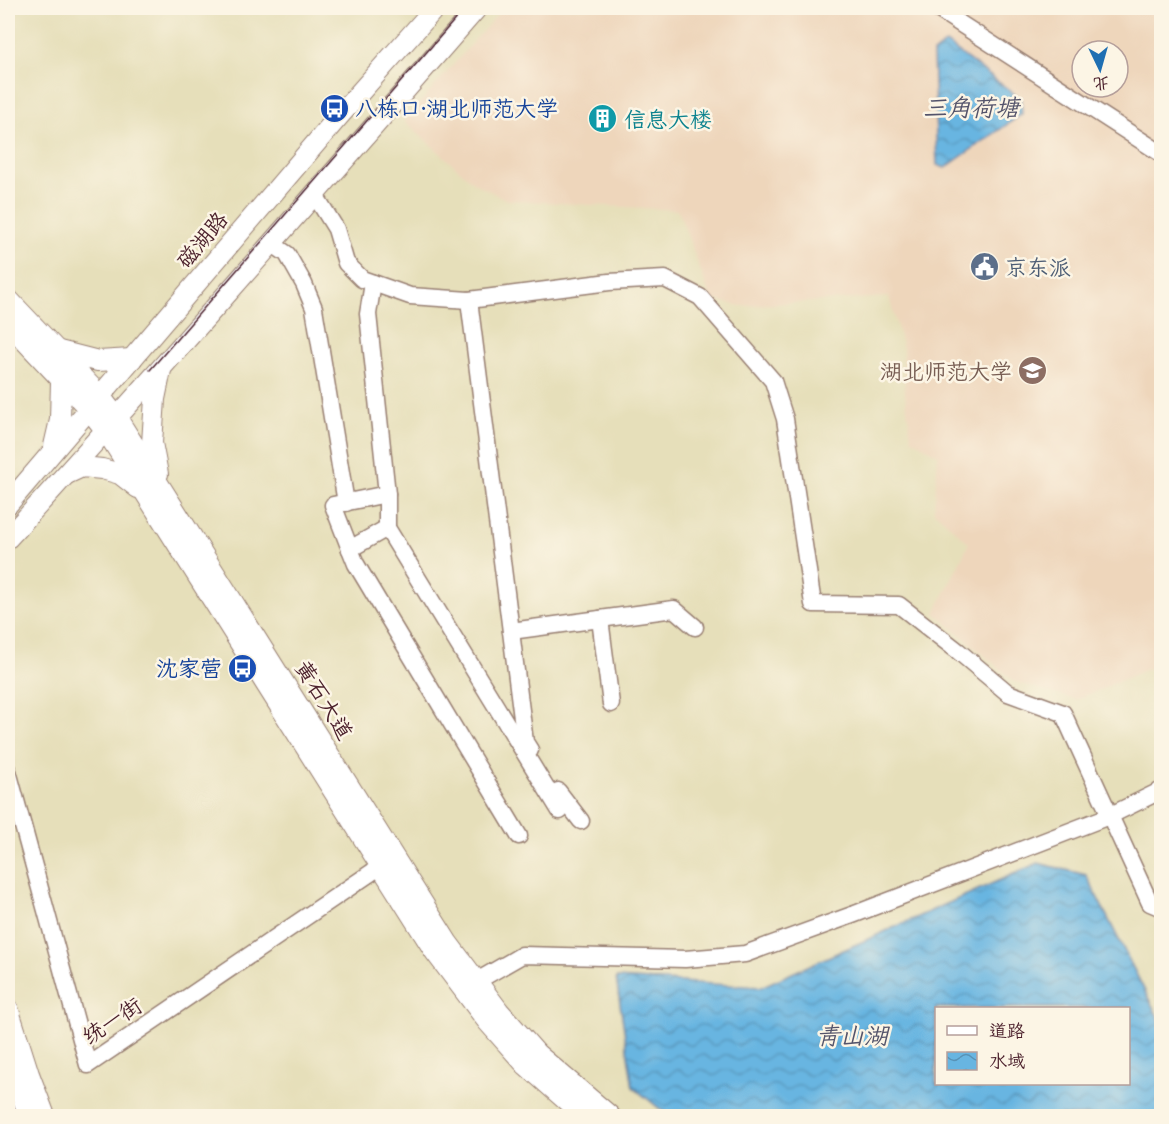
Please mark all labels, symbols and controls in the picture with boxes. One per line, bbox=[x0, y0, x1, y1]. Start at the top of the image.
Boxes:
north arrow bbox=[1070, 39, 1130, 99]
text: 北 bbox=[1092, 73, 1110, 94]
bus stop icon: 八栋口·湖北师范大学 bbox=[318, 92, 350, 124]
water label: 三角荷塘 bbox=[923, 93, 1022, 122]
place label: 八栋口·湖北师范大学 bbox=[355, 95, 558, 122]
building icon: 信息大楼 bbox=[587, 103, 619, 135]
place label: 信息大楼 bbox=[624, 106, 712, 133]
street label: 磁湖路 bbox=[170, 206, 234, 274]
public building icon: 京东派 bbox=[968, 251, 1000, 283]
place label: 京东派 bbox=[1005, 254, 1071, 281]
school or university icon: 湖北师范大学 bbox=[1017, 355, 1049, 387]
place label: 湖北师范大学 bbox=[880, 358, 1012, 385]
bus stop icon: 沈家营 bbox=[227, 652, 259, 684]
place label: 沈家营 bbox=[156, 655, 222, 682]
street label: 黄石大道 bbox=[289, 656, 359, 744]
street label: 统一街 bbox=[77, 992, 147, 1050]
legend bbox=[935, 1007, 1130, 1085]
text: 道路 bbox=[989, 1020, 1025, 1042]
water label: 青山湖 bbox=[816, 1021, 891, 1050]
text: 水域 bbox=[989, 1050, 1025, 1072]

